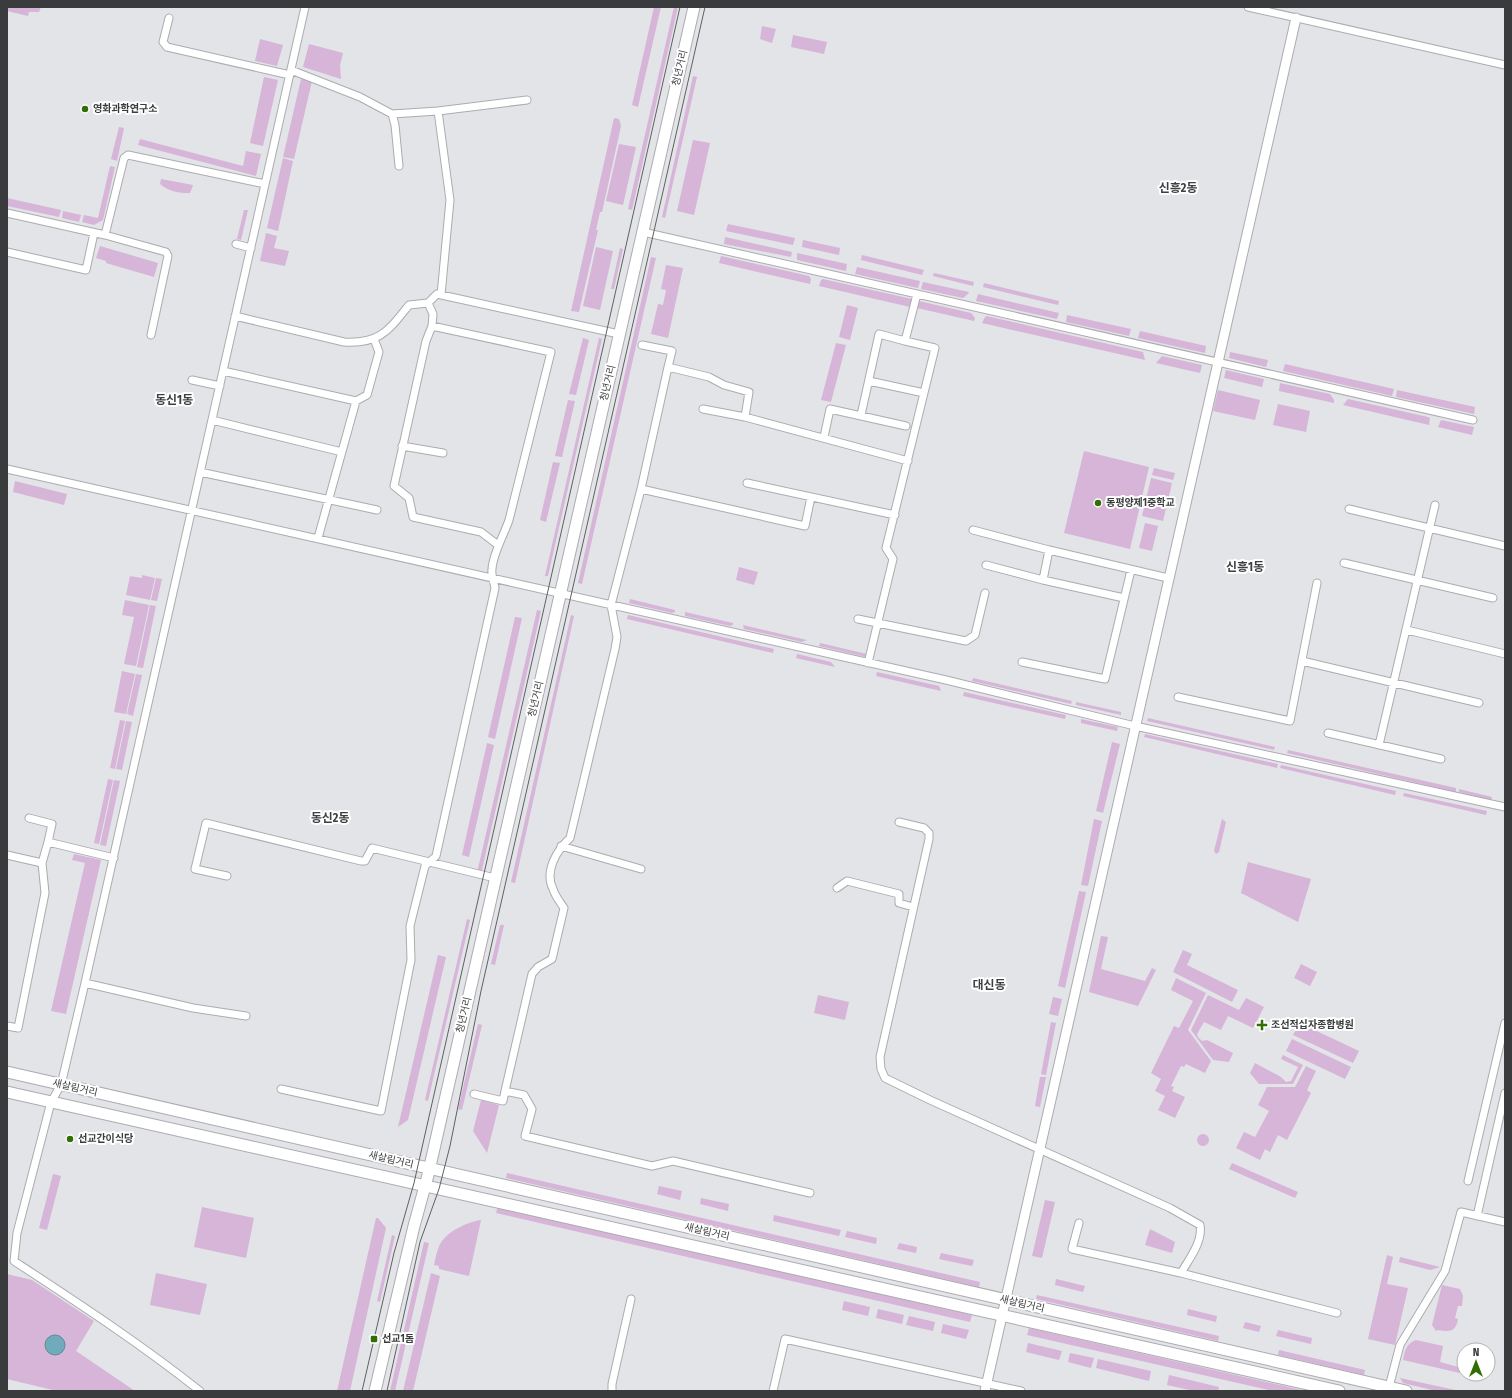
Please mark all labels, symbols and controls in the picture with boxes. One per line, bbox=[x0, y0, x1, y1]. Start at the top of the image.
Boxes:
street label: 청년거리 bbox=[670, 49, 690, 87]
place label: 영화과학연구소 bbox=[93, 102, 157, 115]
marker: 영화과학연구소 bbox=[80, 104, 90, 114]
district label: 신흥2동 bbox=[1159, 181, 1197, 195]
street label: 청년거리 bbox=[598, 364, 618, 402]
district label: 동신1동 bbox=[155, 393, 193, 407]
place label: 동평양제1중학교 bbox=[1106, 496, 1175, 509]
marker: 동평양제1중학교 bbox=[1093, 498, 1103, 508]
district label: 신흥1동 bbox=[1226, 560, 1264, 574]
street label: 청년거리 bbox=[526, 680, 546, 718]
district label: 동신2동 bbox=[311, 811, 349, 825]
district label: 대신동 bbox=[972, 978, 1006, 992]
street label: 청년거리 bbox=[454, 996, 474, 1034]
place label: 조선적십자종합병원 bbox=[1271, 1018, 1354, 1031]
marker: 조선적십자종합병원 bbox=[1256, 1019, 1268, 1031]
street label: 새살림거리 bbox=[51, 1077, 99, 1099]
place label: 선교간이식당 bbox=[78, 1133, 133, 1145]
marker: 선교간이식당 bbox=[65, 1134, 75, 1144]
street label: 새살림거리 bbox=[367, 1149, 415, 1171]
street label: 새살림거리 bbox=[683, 1221, 731, 1243]
street label: 새살림거리 bbox=[998, 1293, 1046, 1315]
place label: 선교1돔 bbox=[382, 1333, 414, 1345]
marker: 선교1돔 bbox=[369, 1334, 379, 1344]
north arrow bbox=[1456, 1342, 1496, 1382]
text: N bbox=[1473, 1346, 1479, 1359]

